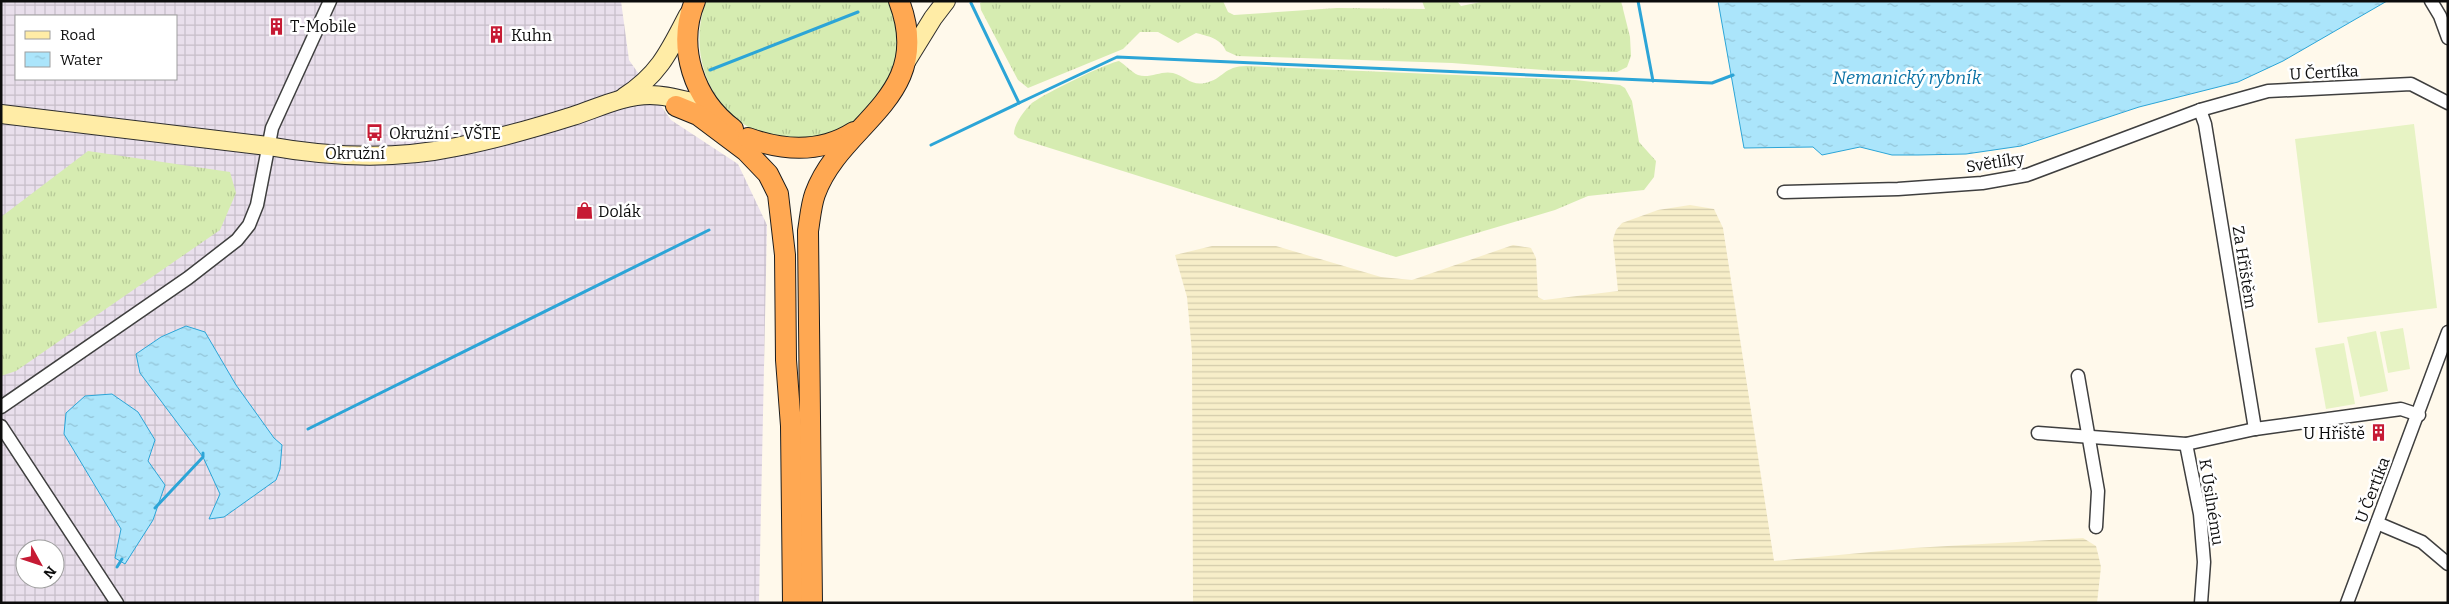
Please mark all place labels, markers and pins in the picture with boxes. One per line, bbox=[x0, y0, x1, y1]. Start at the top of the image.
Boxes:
building icon: T-Mobile bbox=[266, 16, 286, 36]
place label: T-Mobile bbox=[290, 17, 356, 36]
building icon: Kuhn bbox=[487, 25, 507, 45]
place label: Kuhn bbox=[511, 26, 552, 45]
bus stop icon: Okružní - VŠTE bbox=[365, 123, 385, 143]
place label: Okružní - VŠTE bbox=[389, 123, 501, 143]
shop icon: Dolák bbox=[574, 201, 594, 221]
place label: Dolák bbox=[598, 202, 641, 221]
building icon: U Hřiště bbox=[2369, 423, 2389, 443]
place label: U Hřiště bbox=[2303, 424, 2365, 443]

